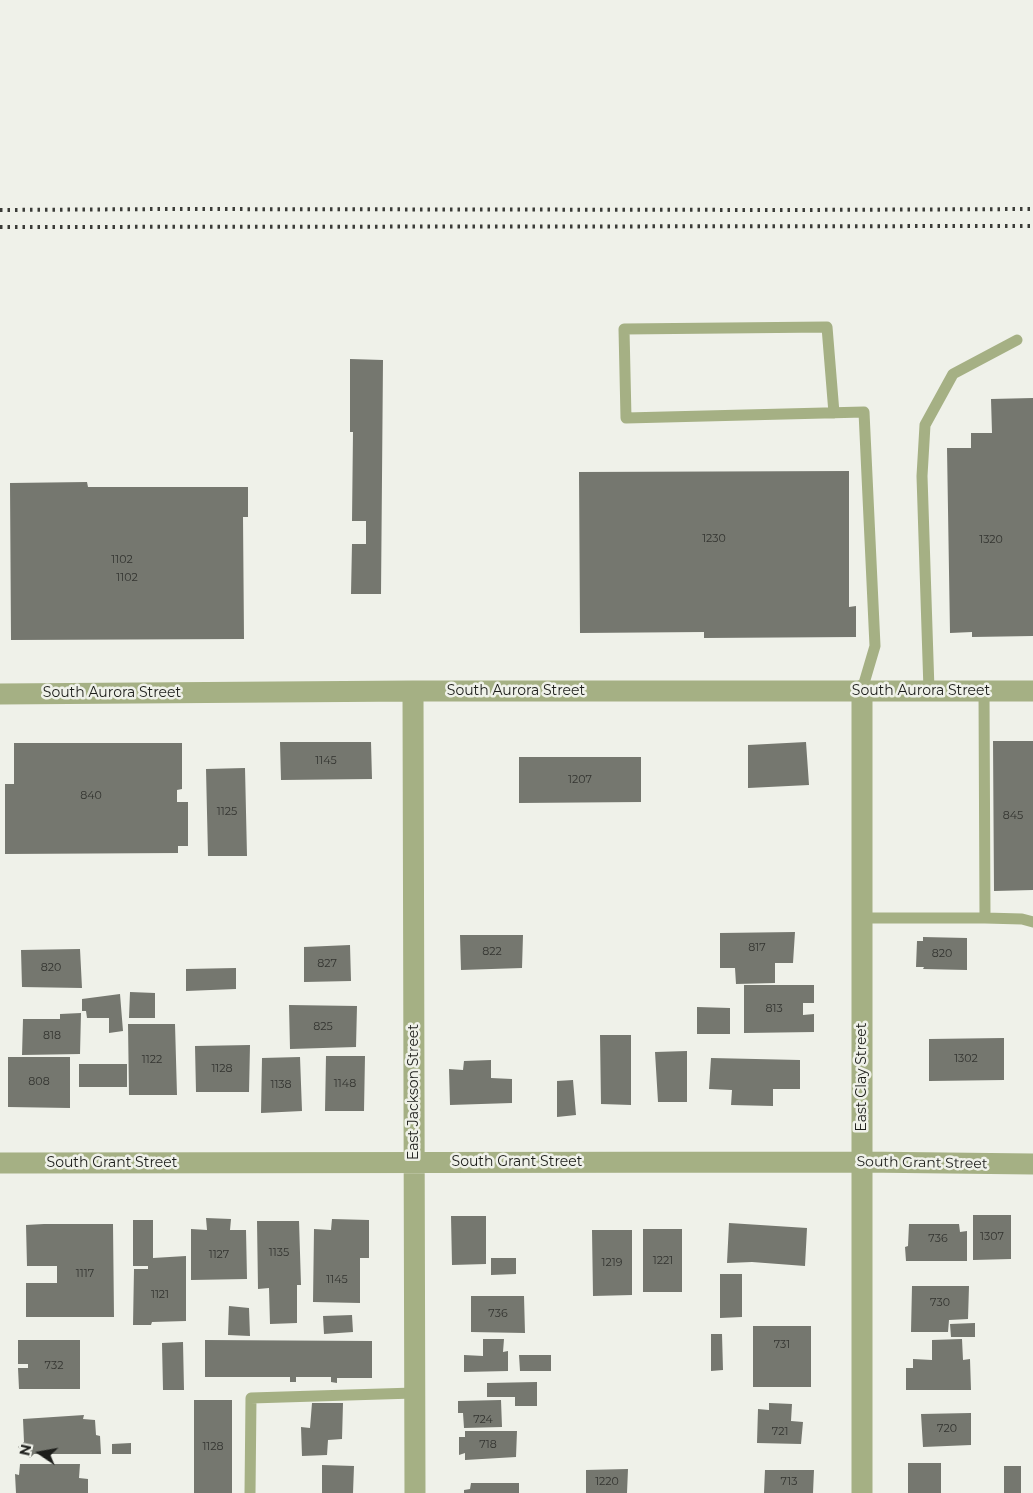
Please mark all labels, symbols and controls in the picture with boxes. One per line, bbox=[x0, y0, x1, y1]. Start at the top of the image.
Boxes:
house number: 1230 bbox=[702, 532, 726, 546]
house number: 1320 bbox=[979, 533, 1003, 547]
house number: 1102 bbox=[111, 553, 133, 567]
house number: 1102 bbox=[116, 571, 138, 585]
street label: South Aurora Street bbox=[447, 683, 585, 699]
street label: South Aurora Street bbox=[852, 683, 990, 699]
street label: South Aurora Street bbox=[43, 685, 181, 701]
house number: 1145 bbox=[315, 754, 337, 768]
house number: 1207 bbox=[568, 773, 592, 787]
house number: 840 bbox=[80, 789, 102, 803]
house number: 1125 bbox=[217, 805, 237, 819]
house number: 845 bbox=[1003, 809, 1023, 823]
house number: 817 bbox=[748, 941, 766, 955]
house number: 822 bbox=[482, 945, 502, 959]
house number: 820 bbox=[932, 947, 952, 961]
house number: 827 bbox=[317, 957, 337, 971]
house number: 820 bbox=[41, 961, 61, 975]
house number: 813 bbox=[765, 1002, 783, 1016]
house number: 825 bbox=[313, 1020, 333, 1034]
street label: East Clay Street bbox=[854, 1023, 870, 1131]
street label: East Jackson Street bbox=[406, 1024, 422, 1160]
house number: 818 bbox=[43, 1029, 61, 1043]
house number: 1302 bbox=[954, 1052, 978, 1066]
house number: 1122 bbox=[142, 1053, 162, 1067]
house number: 1128 bbox=[211, 1062, 233, 1076]
house number: 808 bbox=[28, 1075, 50, 1089]
house number: 1148 bbox=[334, 1077, 356, 1091]
house number: 1138 bbox=[270, 1078, 292, 1092]
street label: South Grant Street bbox=[856, 1153, 988, 1173]
street label: South Grant Street bbox=[452, 1154, 582, 1170]
street label: South Grant Street bbox=[47, 1155, 177, 1171]
house number: 1307 bbox=[980, 1230, 1004, 1244]
house number: 736 bbox=[928, 1232, 948, 1246]
house number: 1135 bbox=[269, 1246, 289, 1260]
house number: 1127 bbox=[209, 1248, 229, 1262]
house number: 1221 bbox=[653, 1254, 673, 1268]
house number: 1219 bbox=[602, 1256, 622, 1270]
house number: 1117 bbox=[76, 1267, 94, 1281]
house number: 1145 bbox=[326, 1273, 348, 1287]
house number: 1121 bbox=[151, 1288, 169, 1302]
house number: 730 bbox=[930, 1296, 950, 1310]
house number: 736 bbox=[488, 1307, 508, 1321]
house number: 731 bbox=[774, 1338, 790, 1352]
house number: 732 bbox=[45, 1359, 63, 1373]
house number: 724 bbox=[473, 1413, 493, 1427]
house number: 720 bbox=[937, 1422, 957, 1436]
house number: 721 bbox=[772, 1425, 788, 1439]
north arrow bbox=[15, 1428, 65, 1478]
house number: 718 bbox=[479, 1438, 497, 1452]
house number: 1128 bbox=[202, 1440, 224, 1454]
text: N bbox=[15, 1442, 35, 1457]
house number: 1220 bbox=[595, 1475, 619, 1489]
house number: 713 bbox=[781, 1475, 797, 1489]

